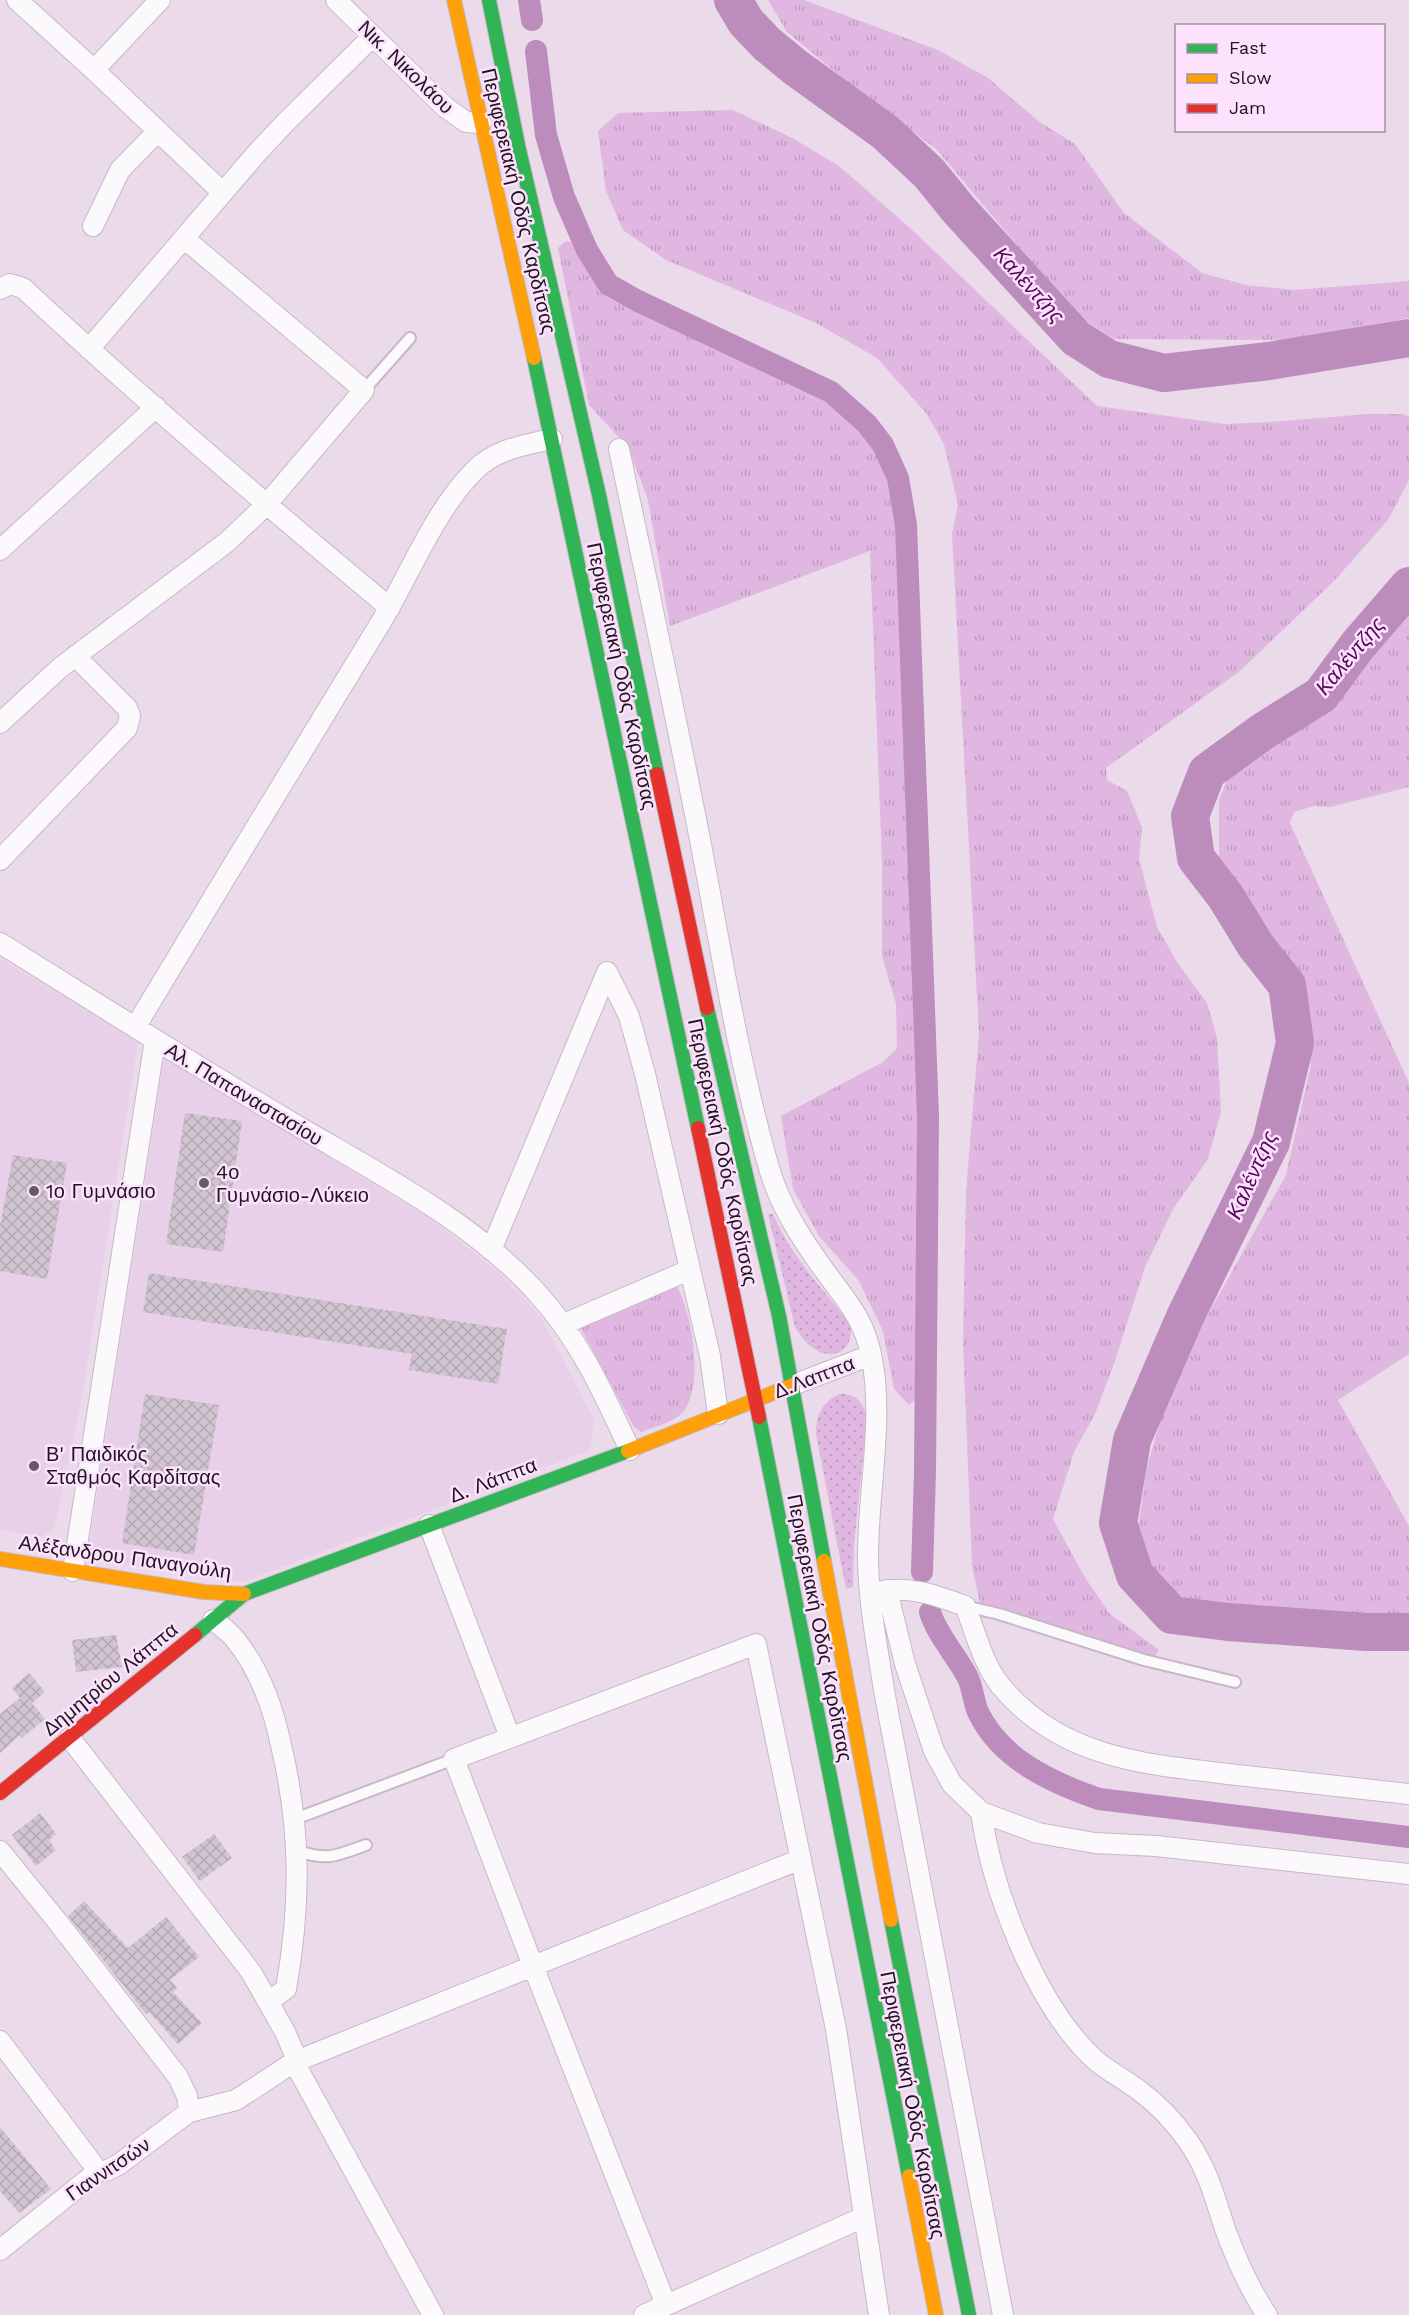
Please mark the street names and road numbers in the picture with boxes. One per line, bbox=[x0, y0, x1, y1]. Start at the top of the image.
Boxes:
street label: Νικ. Νικολάου bbox=[353, 15, 459, 119]
street label: Περιφερειακή Οδός Καρδίτσας bbox=[477, 66, 561, 337]
street label: Περιφερειακή Οδός Καρδίτσας bbox=[582, 540, 662, 812]
street label: Περιφερειακή Οδός Καρδίτσας bbox=[683, 1016, 763, 1288]
street label: Αλ. Παπαναστασίου bbox=[161, 1037, 327, 1151]
street label: Δ.Λαππα bbox=[770, 1351, 858, 1403]
street label: Δ. Λάππα bbox=[446, 1452, 540, 1508]
street label: Περιφερειακή Οδός Καρδίτσας bbox=[782, 1492, 858, 1764]
street label: Αλέξανδρου Παναγούλη bbox=[17, 1530, 233, 1584]
street label: Δημητρίου Λάππα bbox=[38, 1617, 182, 1741]
street label: Περιφερειακή Οδός Καρδίτσας bbox=[875, 1969, 951, 2241]
street label: Γιαννιτσών bbox=[61, 2132, 155, 2206]

